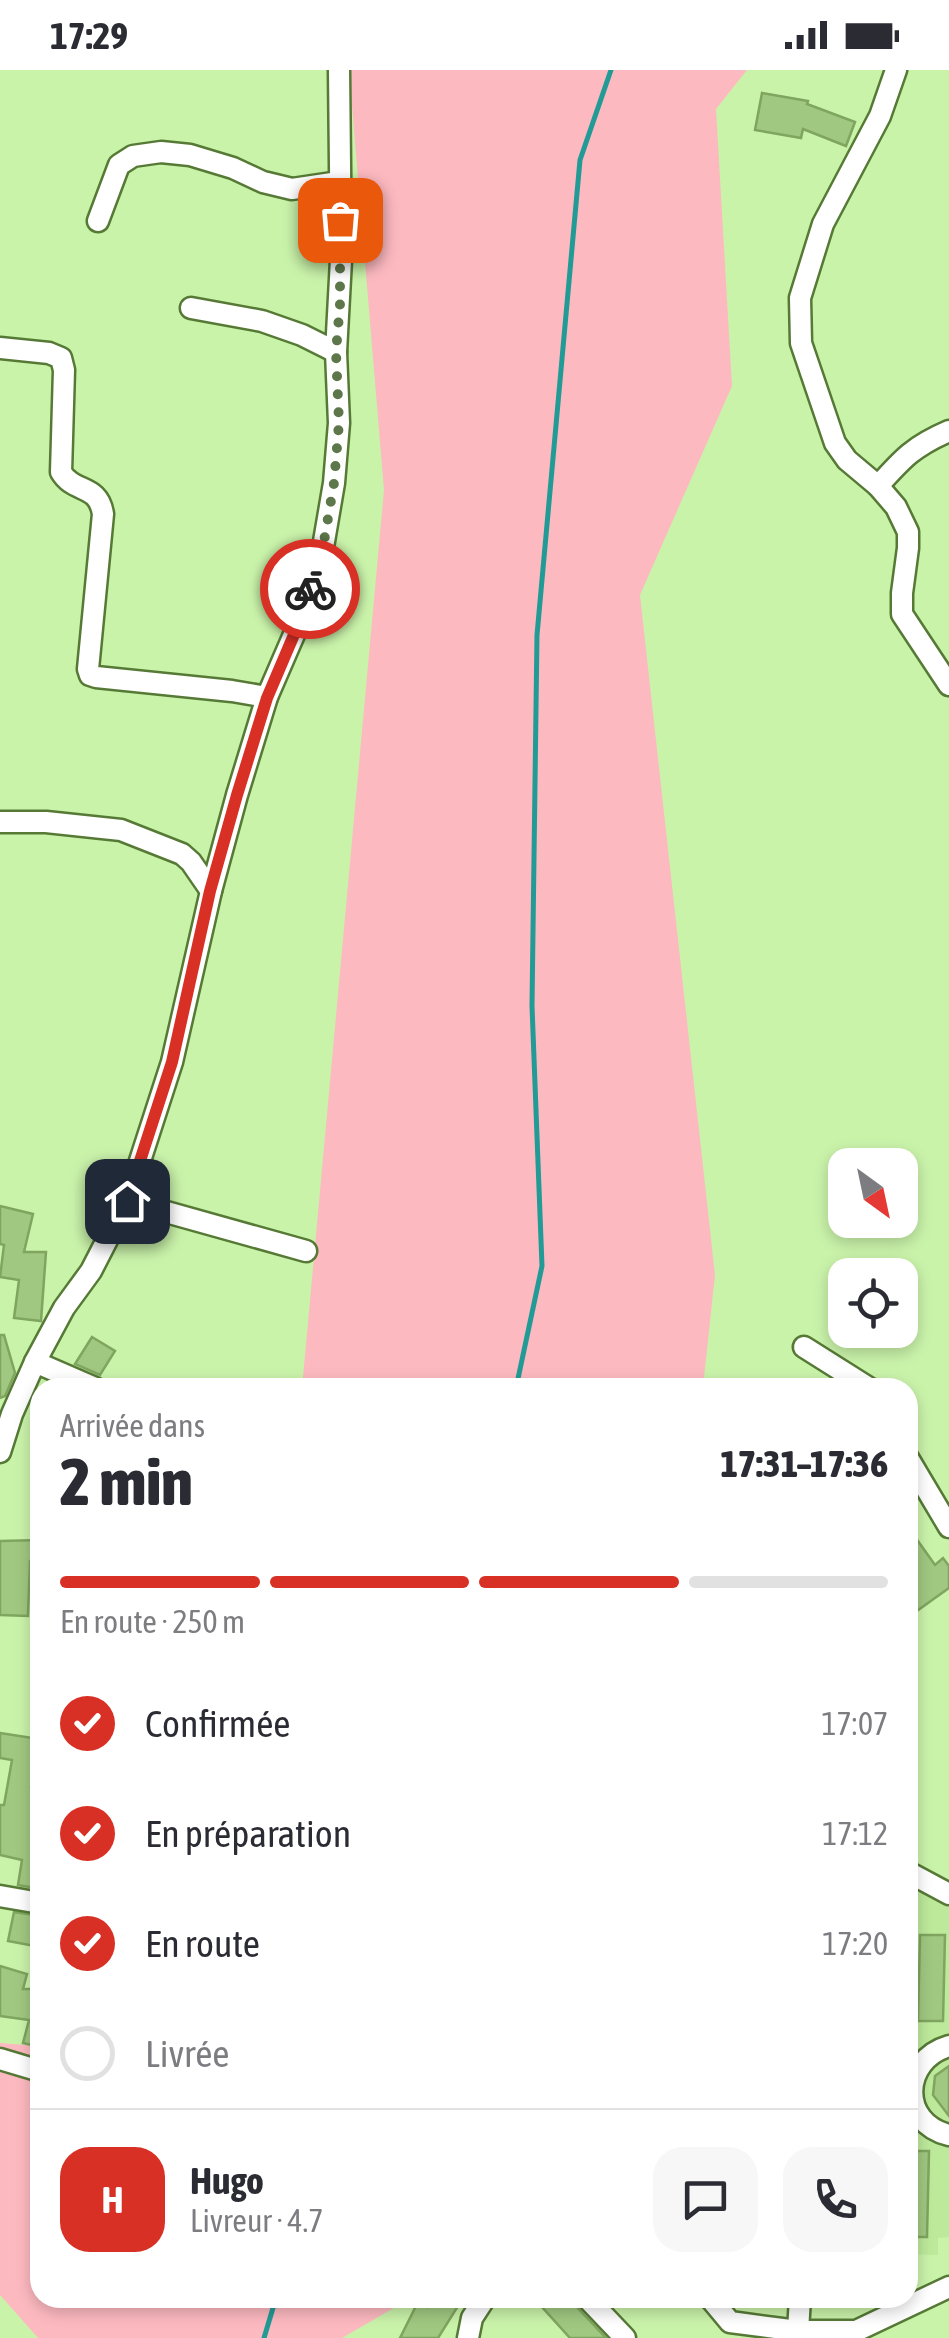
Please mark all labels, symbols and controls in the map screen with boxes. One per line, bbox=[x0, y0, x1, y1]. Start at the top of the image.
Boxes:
text: 17:29 bbox=[50, 14, 128, 57]
pin bbox=[298, 178, 383, 263]
icon: bag bbox=[313, 193, 368, 248]
courier bbox=[260, 539, 360, 639]
icon: bike bbox=[283, 562, 338, 617]
north arrow bbox=[828, 1148, 918, 1238]
map controls bbox=[828, 1148, 918, 1348]
pin bbox=[85, 1159, 170, 1244]
icon: home bbox=[100, 1174, 155, 1229]
button: locate bbox=[828, 1258, 918, 1348]
text: Arrivée dans bbox=[60, 1407, 205, 1444]
text: 17:31–17:36 bbox=[720, 1442, 888, 1485]
text: 2 min bbox=[60, 1444, 193, 1519]
text: En route · 250 m bbox=[60, 1603, 245, 1640]
icon: check bbox=[60, 1696, 115, 1751]
text: Confirmée bbox=[145, 1702, 291, 1745]
text: 17:07 bbox=[822, 1705, 888, 1742]
icon: check bbox=[60, 1806, 115, 1861]
text: En préparation bbox=[145, 1812, 351, 1855]
text: 17:12 bbox=[822, 1815, 888, 1852]
icon: check bbox=[60, 1916, 115, 1971]
text: En route bbox=[145, 1922, 260, 1965]
text: 17:20 bbox=[822, 1925, 888, 1962]
text: Livrée bbox=[145, 2032, 230, 2075]
button: chat bbox=[653, 2147, 758, 2252]
button: phone bbox=[783, 2147, 888, 2252]
text: Hugo bbox=[190, 2159, 264, 2202]
text: H bbox=[101, 2178, 124, 2221]
text: Livreur · 4.7 bbox=[190, 2202, 323, 2239]

